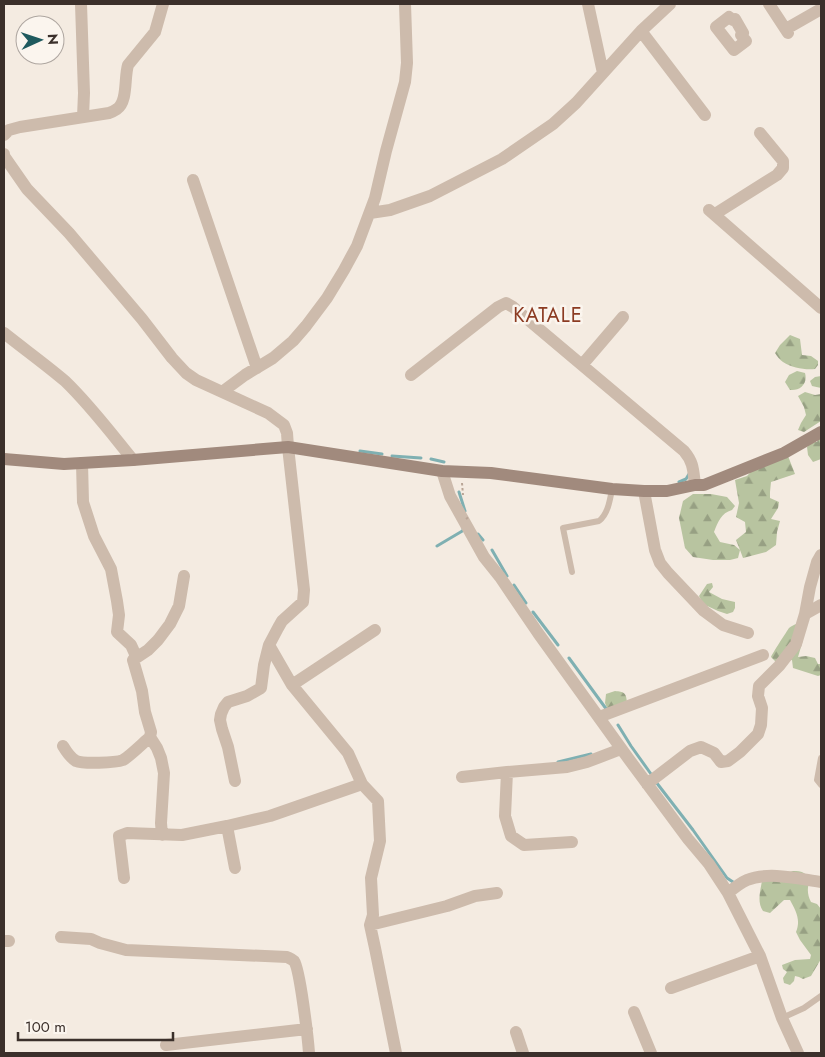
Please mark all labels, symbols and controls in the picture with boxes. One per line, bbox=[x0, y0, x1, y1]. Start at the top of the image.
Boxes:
north arrow bbox=[15, 15, 65, 65]
text: N bbox=[43, 33, 63, 45]
district label: KATALE bbox=[513, 301, 583, 330]
scale bar bbox=[18, 1010, 172, 1042]
text: 100 m bbox=[25, 1016, 66, 1038]

